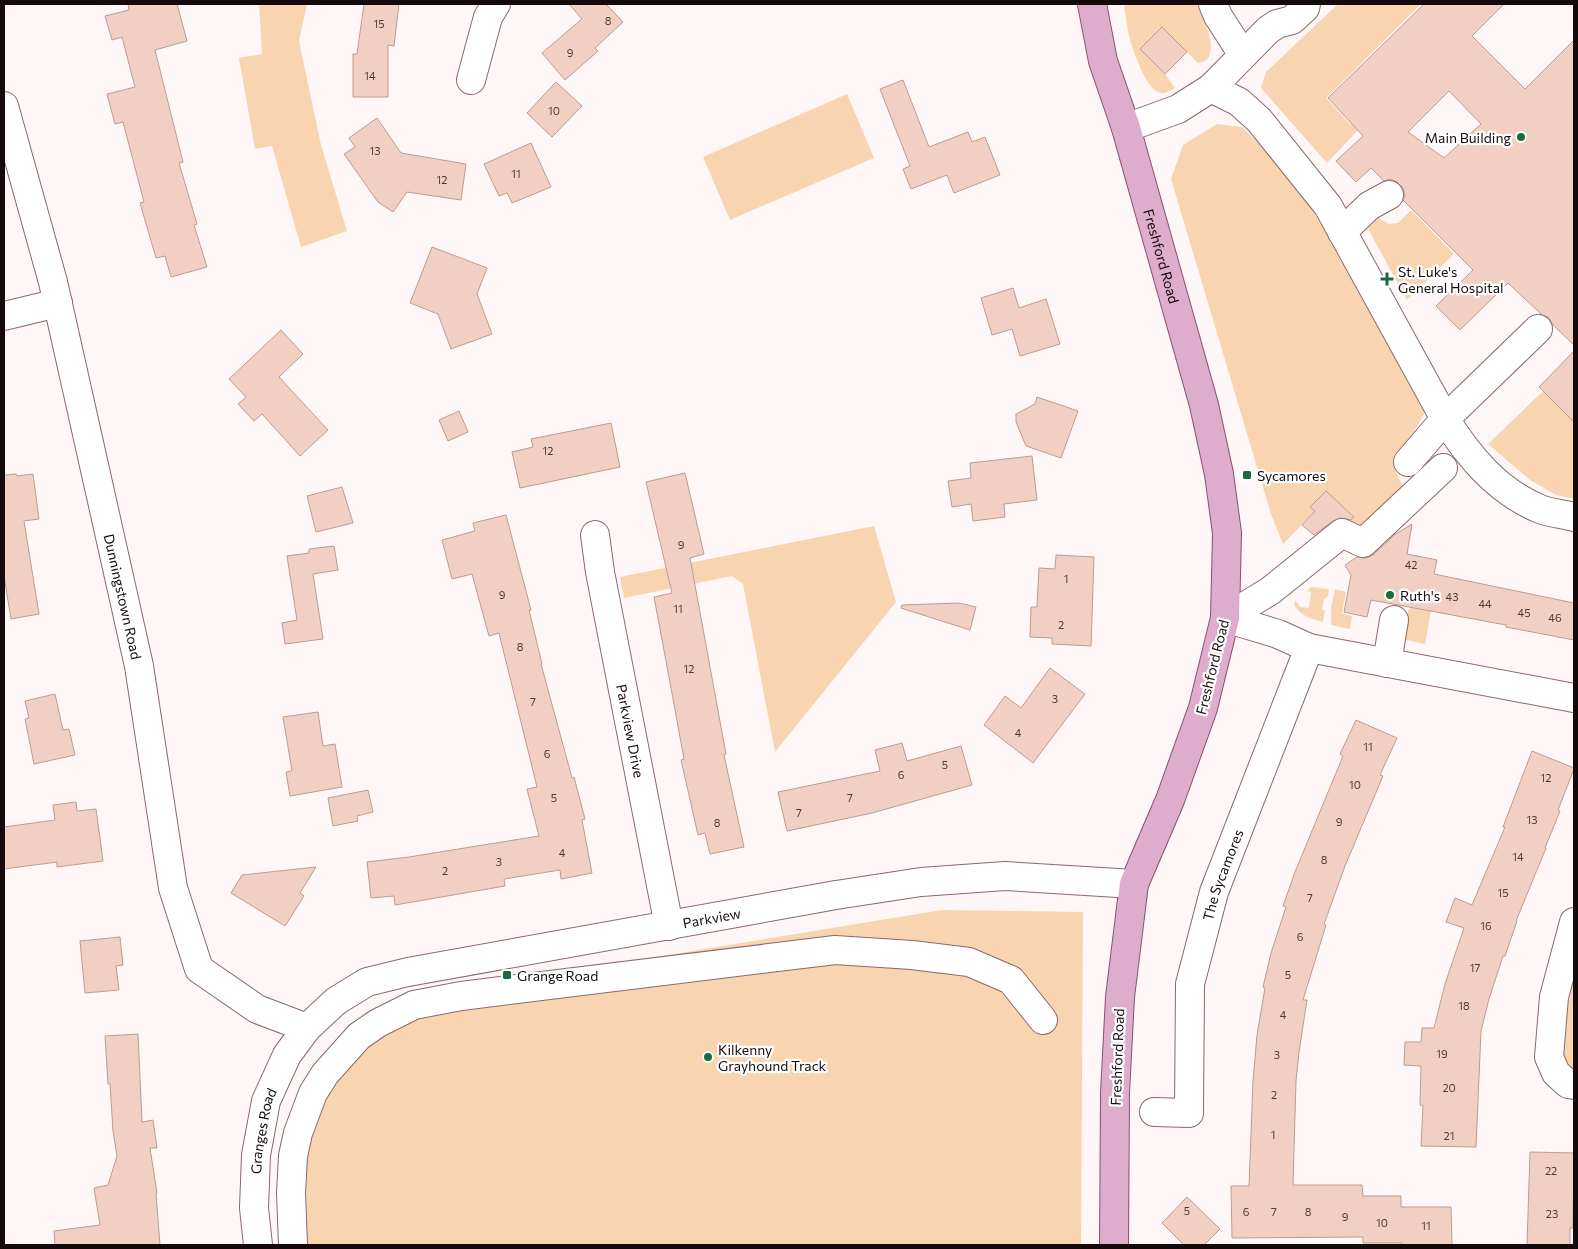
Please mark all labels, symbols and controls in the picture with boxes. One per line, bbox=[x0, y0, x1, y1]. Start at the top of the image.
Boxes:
house number: 8 bbox=[605, 14, 612, 27]
house number: 15 bbox=[373, 17, 385, 30]
house number: 9 bbox=[567, 46, 574, 59]
house number: 14 bbox=[364, 69, 376, 82]
house number: 10 bbox=[548, 104, 560, 117]
place label: Main Building bbox=[1425, 129, 1511, 146]
marker: Main Building bbox=[1515, 131, 1527, 143]
house number: 13 bbox=[370, 144, 380, 157]
house number: 11 bbox=[511, 167, 521, 180]
house number: 12 bbox=[437, 173, 447, 186]
street label: Freshford Road bbox=[1141, 207, 1183, 305]
place label: St. Luke's General Hospital bbox=[1398, 263, 1504, 296]
marker: St. Luke's General Hospital bbox=[1380, 272, 1394, 286]
house number: 12 bbox=[543, 444, 553, 457]
place label: Sycamores bbox=[1257, 467, 1326, 484]
marker: Sycamores bbox=[1241, 469, 1253, 481]
street label: Dunningstown Road bbox=[101, 532, 146, 661]
house number: 9 bbox=[678, 538, 685, 551]
house number: 42 bbox=[1405, 558, 1417, 571]
house number: 1 bbox=[1064, 572, 1068, 585]
place label: Ruth's bbox=[1400, 587, 1440, 604]
house number: 9 bbox=[499, 588, 506, 601]
marker: Ruth's bbox=[1384, 589, 1396, 601]
house number: 43 bbox=[1446, 590, 1458, 603]
house number: 44 bbox=[1478, 597, 1492, 610]
house number: 11 bbox=[673, 602, 683, 615]
house number: 45 bbox=[1518, 606, 1530, 619]
house number: 46 bbox=[1548, 611, 1562, 624]
house number: 2 bbox=[1058, 618, 1064, 631]
street label: Freshford Road bbox=[1192, 618, 1232, 716]
house number: 8 bbox=[517, 640, 524, 653]
house number: 12 bbox=[684, 662, 694, 675]
street label: Parkview Drive bbox=[613, 682, 648, 779]
house number: 3 bbox=[1052, 692, 1058, 705]
house number: 7 bbox=[530, 695, 536, 708]
house number: 4 bbox=[1015, 726, 1022, 739]
house number: 11 bbox=[1363, 740, 1373, 753]
house number: 6 bbox=[544, 747, 551, 760]
house number: 5 bbox=[942, 758, 948, 771]
house number: 6 bbox=[898, 768, 905, 781]
house number: 12 bbox=[1541, 771, 1551, 784]
house number: 10 bbox=[1349, 778, 1361, 791]
house number: 5 bbox=[551, 791, 557, 804]
house number: 7 bbox=[847, 791, 853, 804]
house number: 7 bbox=[796, 806, 802, 819]
house number: 13 bbox=[1527, 813, 1537, 826]
house number: 9 bbox=[1336, 815, 1343, 828]
house number: 8 bbox=[714, 816, 721, 829]
street label: The Sycamores bbox=[1198, 827, 1246, 922]
house number: 4 bbox=[559, 846, 566, 859]
house number: 14 bbox=[1512, 850, 1524, 863]
house number: 8 bbox=[1321, 853, 1328, 866]
house number: 3 bbox=[496, 855, 502, 868]
house number: 2 bbox=[442, 864, 448, 877]
house number: 15 bbox=[1497, 886, 1509, 899]
house number: 7 bbox=[1307, 891, 1313, 904]
street label: Parkview bbox=[681, 904, 742, 931]
house number: 16 bbox=[1480, 919, 1492, 932]
house number: 6 bbox=[1297, 930, 1304, 943]
house number: 17 bbox=[1470, 961, 1480, 974]
place label: Grange Road bbox=[517, 967, 598, 984]
house number: 5 bbox=[1285, 968, 1291, 981]
marker: Grange Road bbox=[501, 969, 513, 981]
house number: 18 bbox=[1458, 999, 1470, 1012]
street label: Freshford Road bbox=[1107, 1008, 1127, 1106]
house number: 4 bbox=[1280, 1008, 1287, 1021]
place label: Kilkenny Grayhound Track bbox=[718, 1041, 827, 1074]
house number: 19 bbox=[1436, 1047, 1448, 1060]
house number: 3 bbox=[1274, 1048, 1280, 1061]
marker: Kilkenny Grayhound Track bbox=[702, 1051, 714, 1063]
house number: 20 bbox=[1442, 1081, 1456, 1094]
street label: Granges Road bbox=[247, 1085, 279, 1174]
house number: 2 bbox=[1271, 1088, 1277, 1101]
house number: 1 bbox=[1271, 1128, 1275, 1141]
house number: 21 bbox=[1444, 1129, 1454, 1142]
house number: 22 bbox=[1545, 1164, 1557, 1177]
house number: 5 bbox=[1184, 1204, 1190, 1217]
house number: 6 bbox=[1243, 1205, 1250, 1218]
house number: 7 bbox=[1271, 1205, 1277, 1218]
house number: 8 bbox=[1305, 1205, 1312, 1218]
house number: 23 bbox=[1546, 1207, 1558, 1220]
house number: 9 bbox=[1342, 1210, 1349, 1223]
house number: 10 bbox=[1376, 1216, 1388, 1229]
house number: 11 bbox=[1421, 1219, 1431, 1232]

